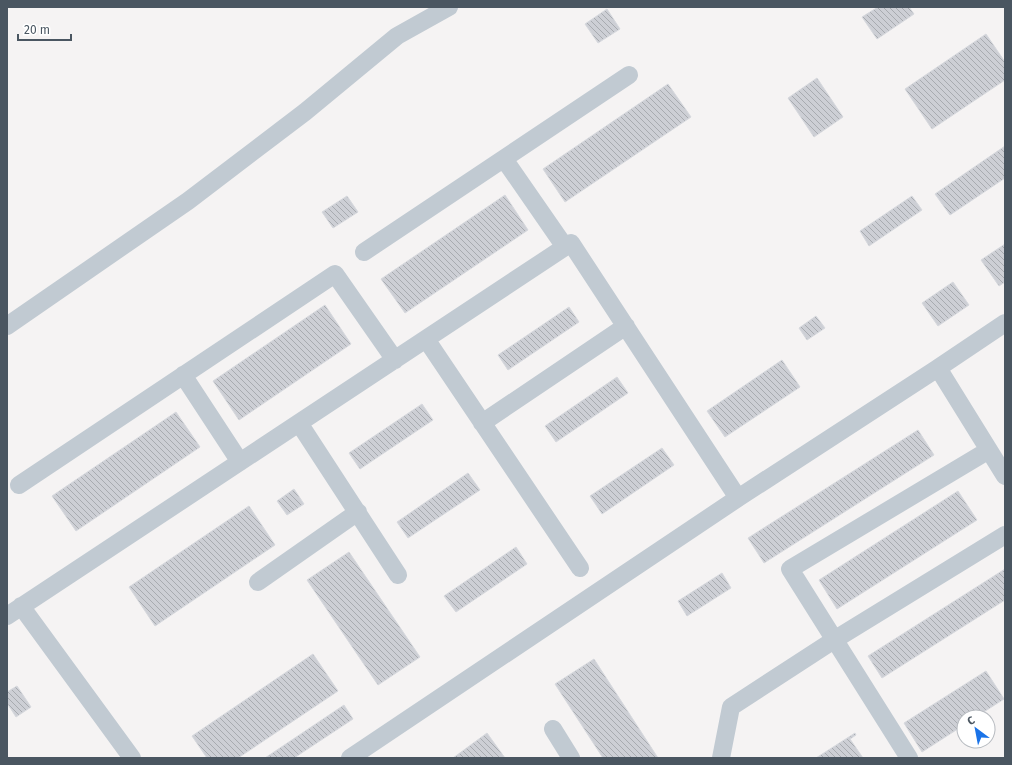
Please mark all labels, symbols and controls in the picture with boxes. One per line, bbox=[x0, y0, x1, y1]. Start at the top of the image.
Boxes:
scale bar bbox=[18, 16, 71, 42]
text: 20 m bbox=[24, 23, 50, 37]
north arrow bbox=[956, 709, 996, 749]
text: С bbox=[965, 713, 978, 728]

